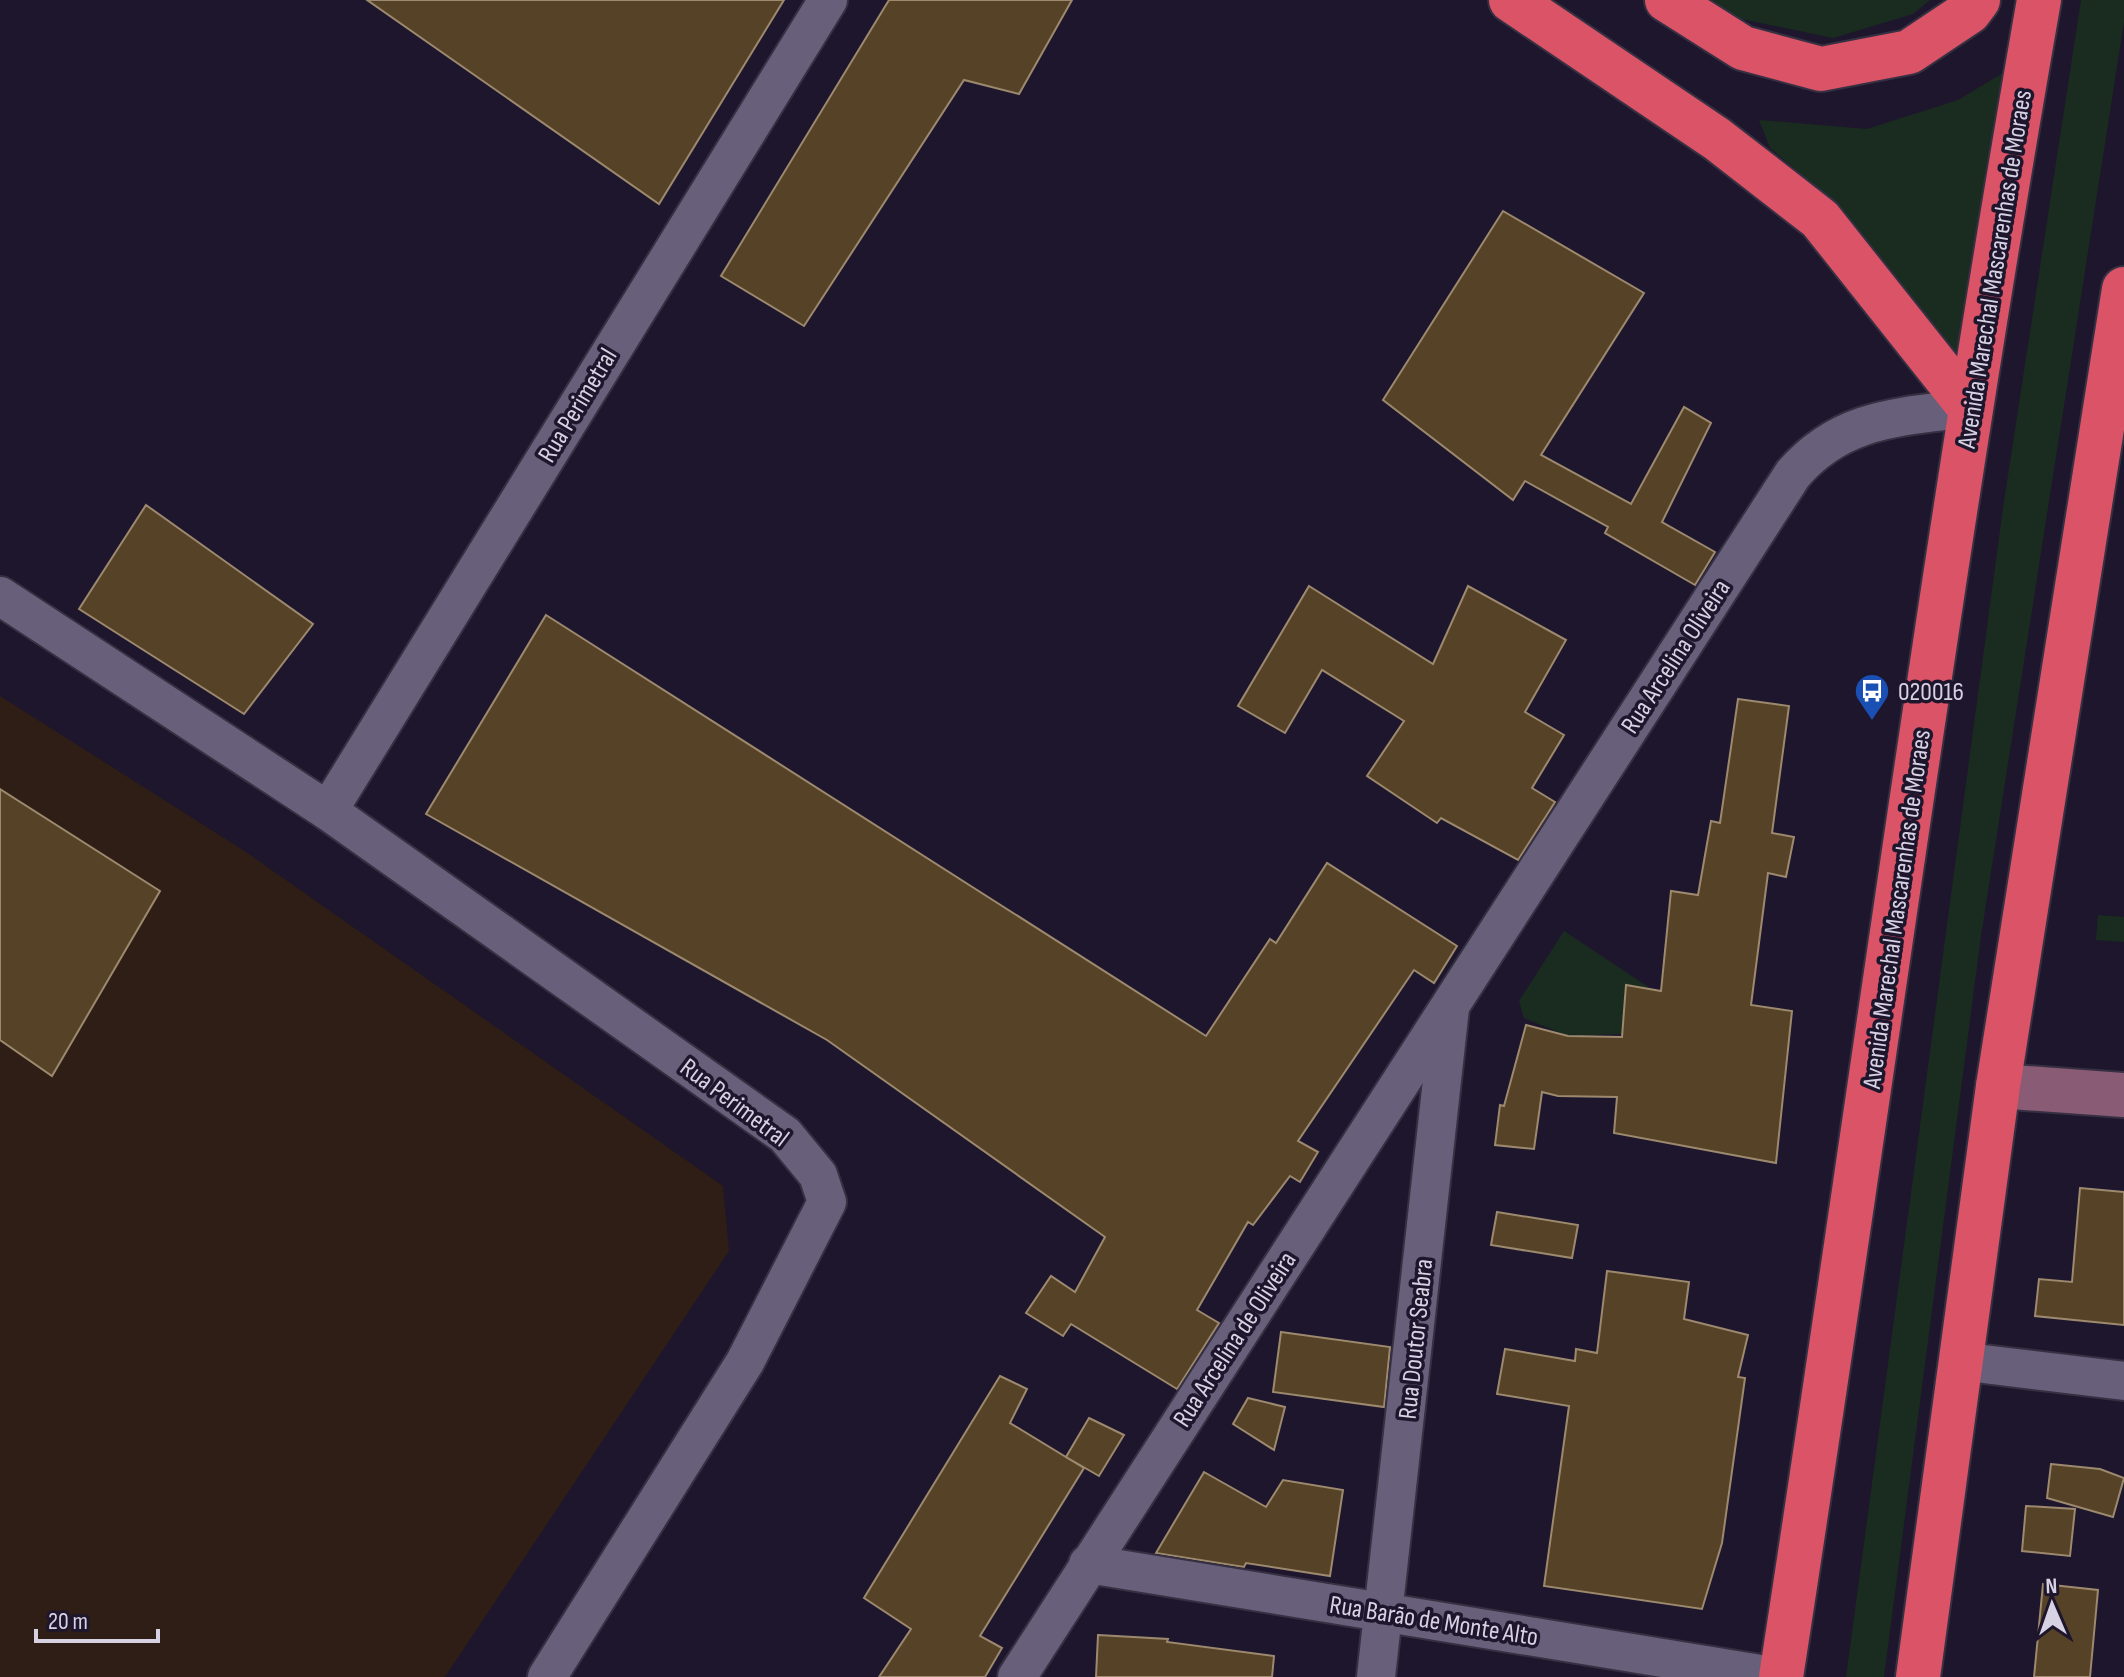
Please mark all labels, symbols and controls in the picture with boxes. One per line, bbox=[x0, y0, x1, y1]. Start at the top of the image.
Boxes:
street label: Avenida Marechal Mascarenhas de Moraes bbox=[1952, 88, 2039, 451]
street label: Rua Perimetral bbox=[532, 343, 624, 468]
street label: Rua Arcelina Oliveira bbox=[1615, 574, 1738, 740]
bus stop icon: 020016 bbox=[1853, 672, 1891, 722]
place label: 020016 bbox=[1898, 677, 1964, 708]
street label: Avenida Marechal Mascarenhas de Moraes bbox=[1857, 728, 1938, 1092]
street label: Rua Perimetral bbox=[674, 1052, 794, 1154]
street label: Rua Arcelina de Oliveira bbox=[1167, 1246, 1303, 1433]
street label: Rua Doutor Seabra bbox=[1393, 1257, 1440, 1421]
north arrow bbox=[2012, 1565, 2092, 1645]
text: N bbox=[2045, 1573, 2058, 1600]
street label: Rua Barão de Monte Alto bbox=[1327, 1590, 1540, 1653]
scale bar bbox=[36, 1593, 158, 1643]
text: 20 m bbox=[48, 1607, 88, 1636]

